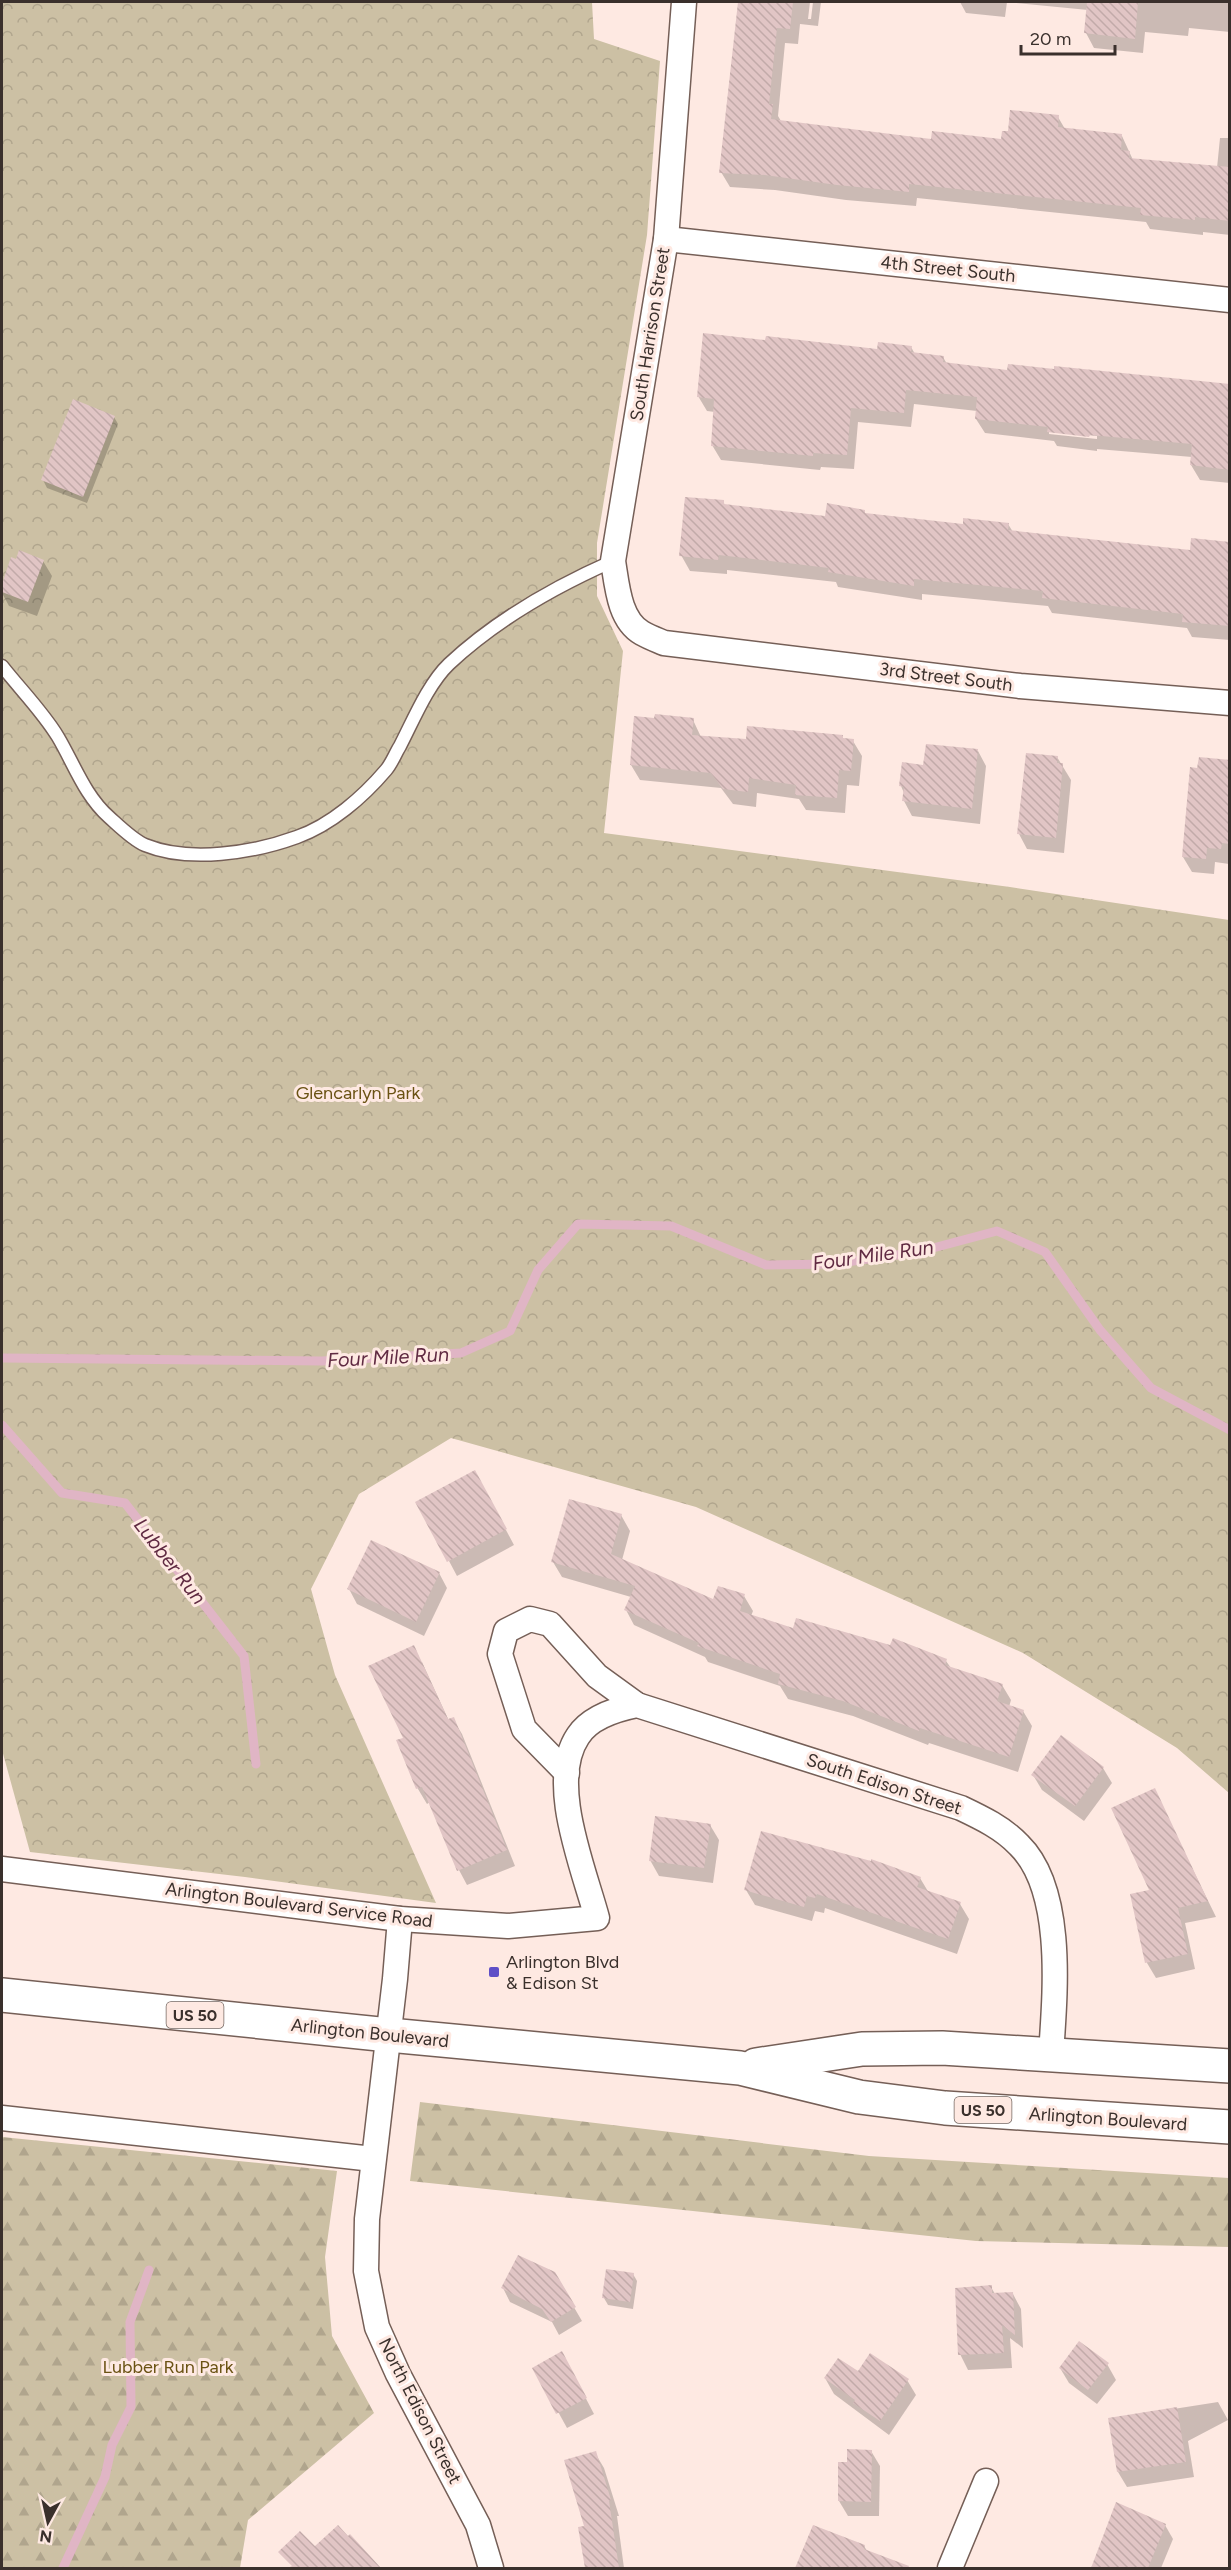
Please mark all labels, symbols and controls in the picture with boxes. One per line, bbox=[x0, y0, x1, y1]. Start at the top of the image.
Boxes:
scale bar bbox=[1021, 18, 1116, 56]
text: 20 m bbox=[1030, 28, 1071, 50]
street label: South Harrison Street bbox=[625, 245, 675, 422]
street label: 4th Street South bbox=[879, 251, 1017, 287]
street label: 3rd Street South bbox=[878, 658, 1014, 696]
park label: Glencarlyn Park bbox=[296, 1082, 421, 1104]
water label: Four Mile Run bbox=[811, 1235, 935, 1275]
water label: Four Mile Run bbox=[326, 1342, 450, 1372]
water label: Lubber Run bbox=[129, 1513, 211, 1609]
street label: South Edison Street bbox=[804, 1749, 965, 1820]
street label: Arlington Boulevard Service Road bbox=[164, 1878, 434, 1932]
place label: Arlington Blvd & Edison St bbox=[506, 1951, 619, 1994]
marker: Arlington Blvd & Edison St bbox=[487, 1965, 501, 1979]
road number: US 50 bbox=[166, 2002, 224, 2028]
street label: Arlington Boulevard bbox=[290, 2014, 450, 2052]
road number: US 50 bbox=[954, 2097, 1012, 2123]
street label: Arlington Boulevard bbox=[1028, 2102, 1188, 2136]
street label: North Edison Street bbox=[374, 2334, 466, 2488]
park label: Lubber Run Park bbox=[103, 2356, 234, 2378]
north arrow bbox=[18, 2492, 78, 2552]
text: N bbox=[39, 2526, 53, 2547]

